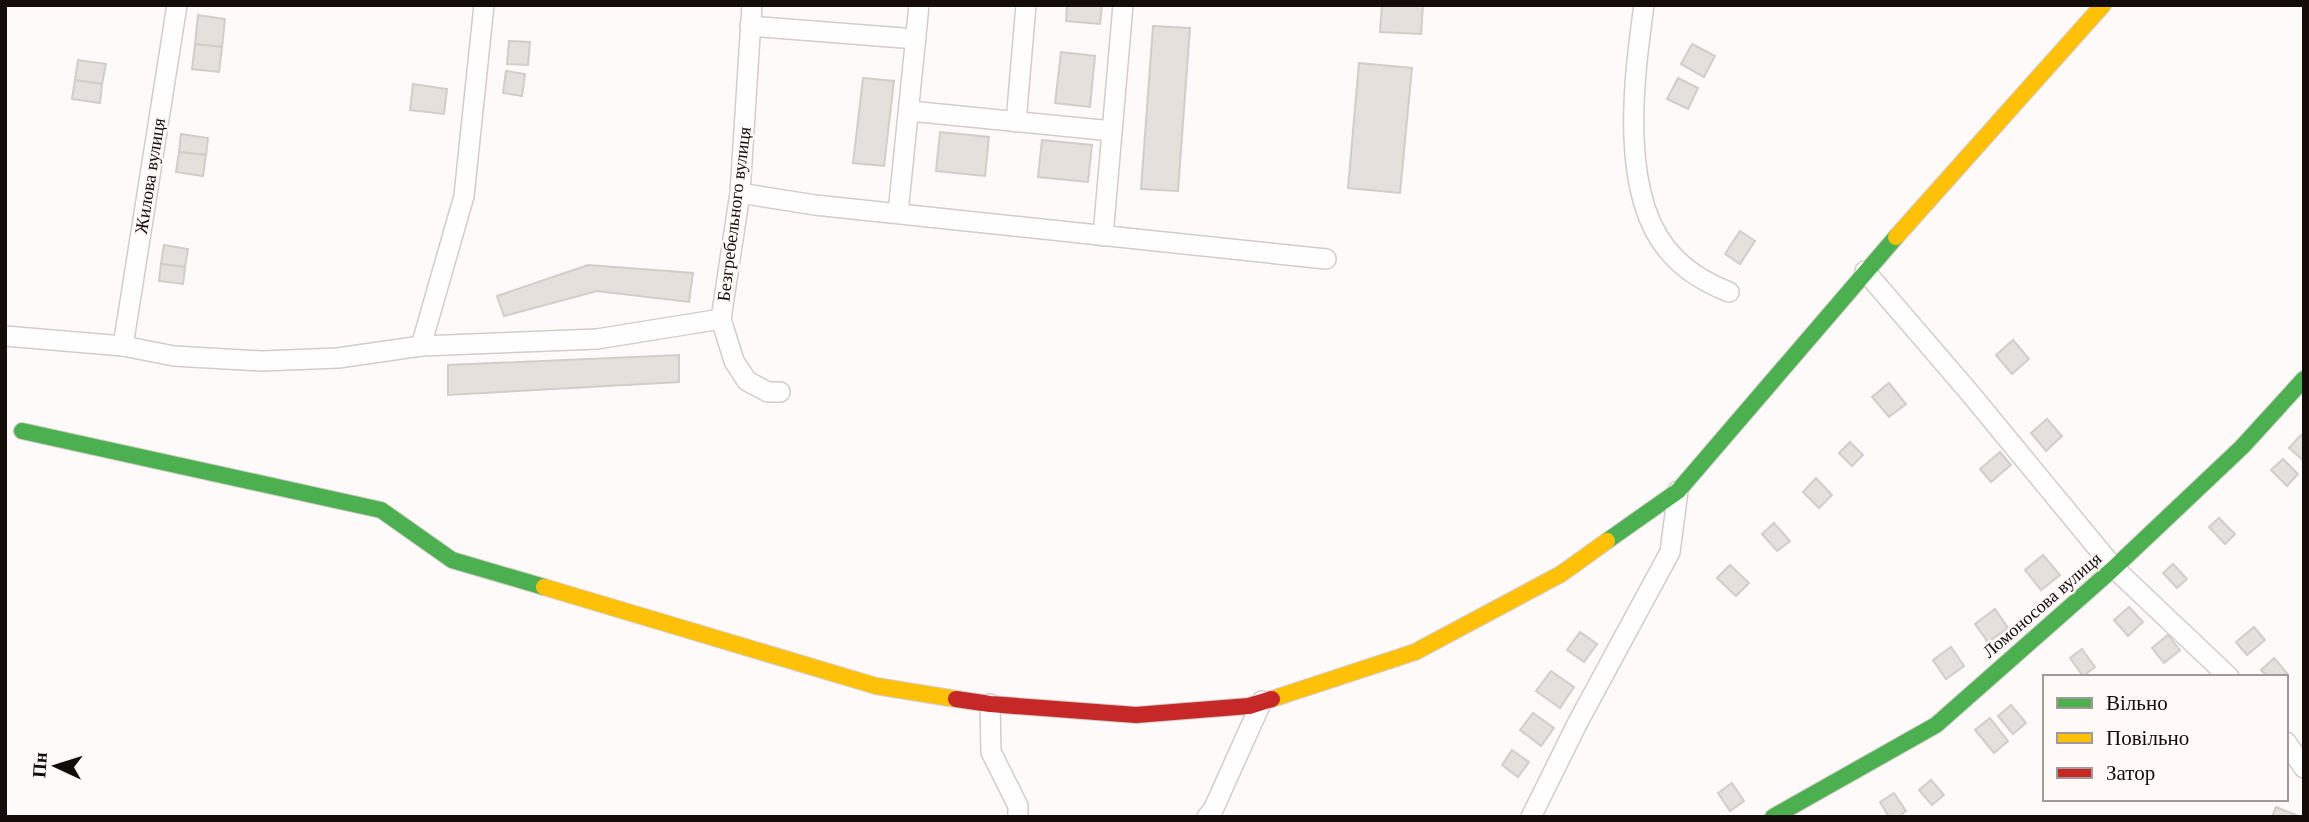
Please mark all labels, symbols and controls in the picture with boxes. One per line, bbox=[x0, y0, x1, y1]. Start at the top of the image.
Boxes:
street label: Жилова вулиця bbox=[131, 117, 169, 235]
street label: Безгребельного вулиця bbox=[713, 126, 755, 302]
street label: Ломоносова вулиця bbox=[1979, 548, 2105, 662]
legend bbox=[2043, 675, 2288, 801]
text: Вільно bbox=[2106, 691, 2168, 715]
text: Повільно bbox=[2106, 726, 2189, 750]
north arrow bbox=[21, 731, 91, 801]
text: Пн bbox=[28, 751, 51, 778]
text: Затор bbox=[2106, 761, 2155, 785]

